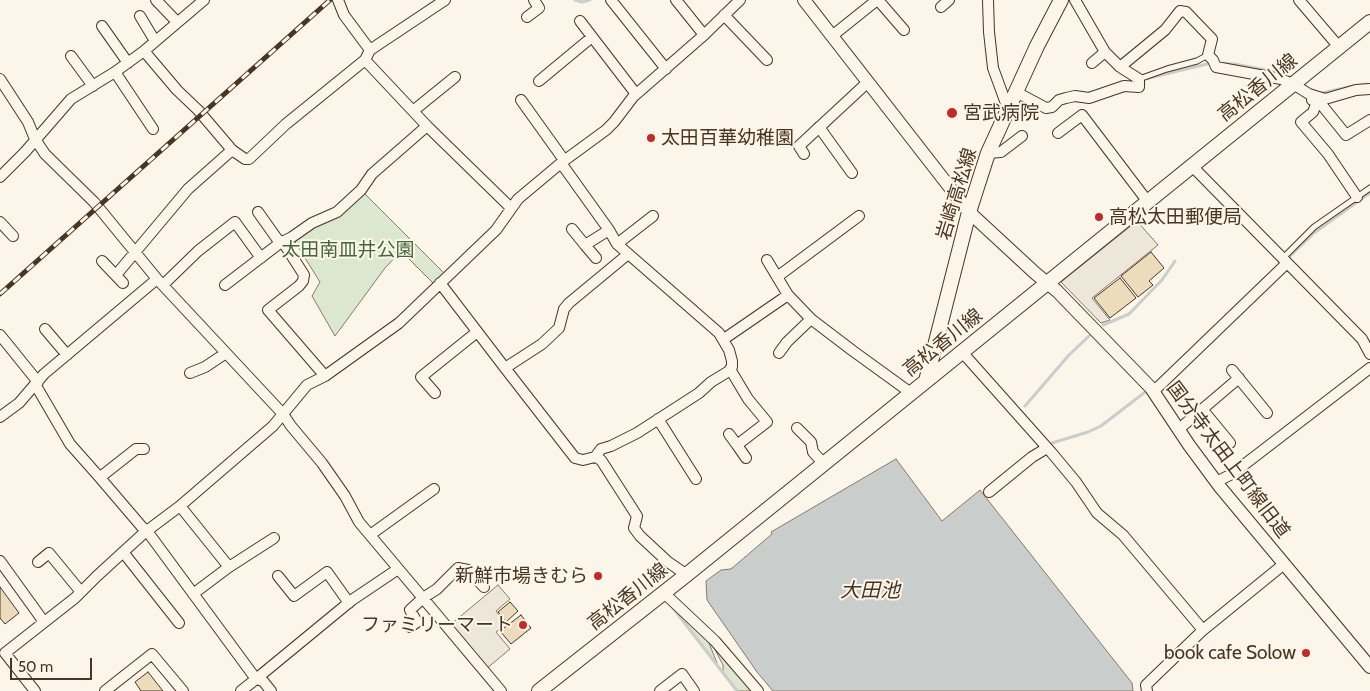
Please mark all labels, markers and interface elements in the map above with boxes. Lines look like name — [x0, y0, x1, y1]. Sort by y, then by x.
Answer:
street label: 高松香川線 — [1214, 49, 1302, 127]
place label: 宮武病院 — [963, 102, 1039, 124]
marker: 宮武病院 — [945, 106, 959, 120]
place label: 太田百華幼稚園 — [661, 127, 794, 149]
marker: 太田百華幼稚園 — [645, 132, 657, 144]
street label: 岩崎高松線 — [932, 145, 982, 243]
place label: 高松太田郵便局 — [1109, 206, 1242, 228]
marker: 高松太田郵便局 — [1093, 211, 1105, 223]
park label: 太田南皿井公園 — [282, 239, 414, 261]
street label: 高松香川線 — [899, 304, 987, 382]
street label: 国分寺太田上町線旧道 — [1162, 377, 1294, 543]
street label: 高松香川線 — [584, 559, 672, 635]
place label: 新鮮市場きむら — [455, 565, 588, 587]
marker: 新鮮市場きむら — [592, 570, 604, 582]
water label: 大田池 — [840, 579, 900, 603]
place label: ファミリーマート — [361, 614, 513, 636]
marker: ファミリーマート — [517, 619, 529, 631]
place label: book cafe Solow — [1164, 642, 1296, 664]
marker: book cafe Solow — [1300, 647, 1312, 659]
scale bar — [12, 648, 95, 680]
text: 50 m — [18, 658, 53, 676]

